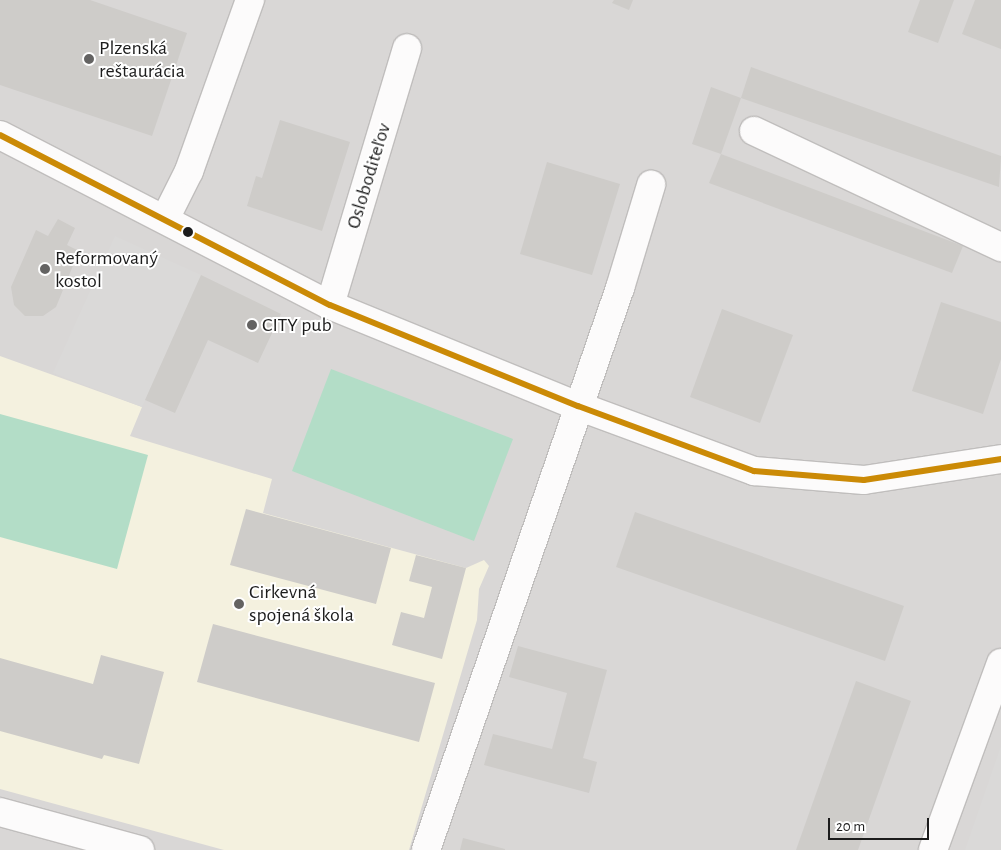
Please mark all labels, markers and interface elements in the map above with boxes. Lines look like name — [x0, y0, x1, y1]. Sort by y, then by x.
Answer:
place label: Plzenská reštaurácia — [99, 36, 185, 83]
marker: Plzenská reštaurácia — [83, 53, 95, 65]
street label: Osloboditeľov — [342, 120, 396, 232]
unlabelled marker — [183, 227, 193, 237]
place label: Reformovaný kostol — [55, 246, 158, 293]
marker: Reformovaný kostol — [39, 263, 51, 275]
place label: CITY pub — [262, 313, 332, 337]
marker: CITY pub — [246, 319, 258, 331]
place label: Cirkevná spojená škola — [249, 580, 354, 627]
marker: Cirkevná spojená škola — [233, 598, 245, 610]
scale bar — [831, 808, 932, 840]
text: 20 m — [836, 819, 865, 834]

